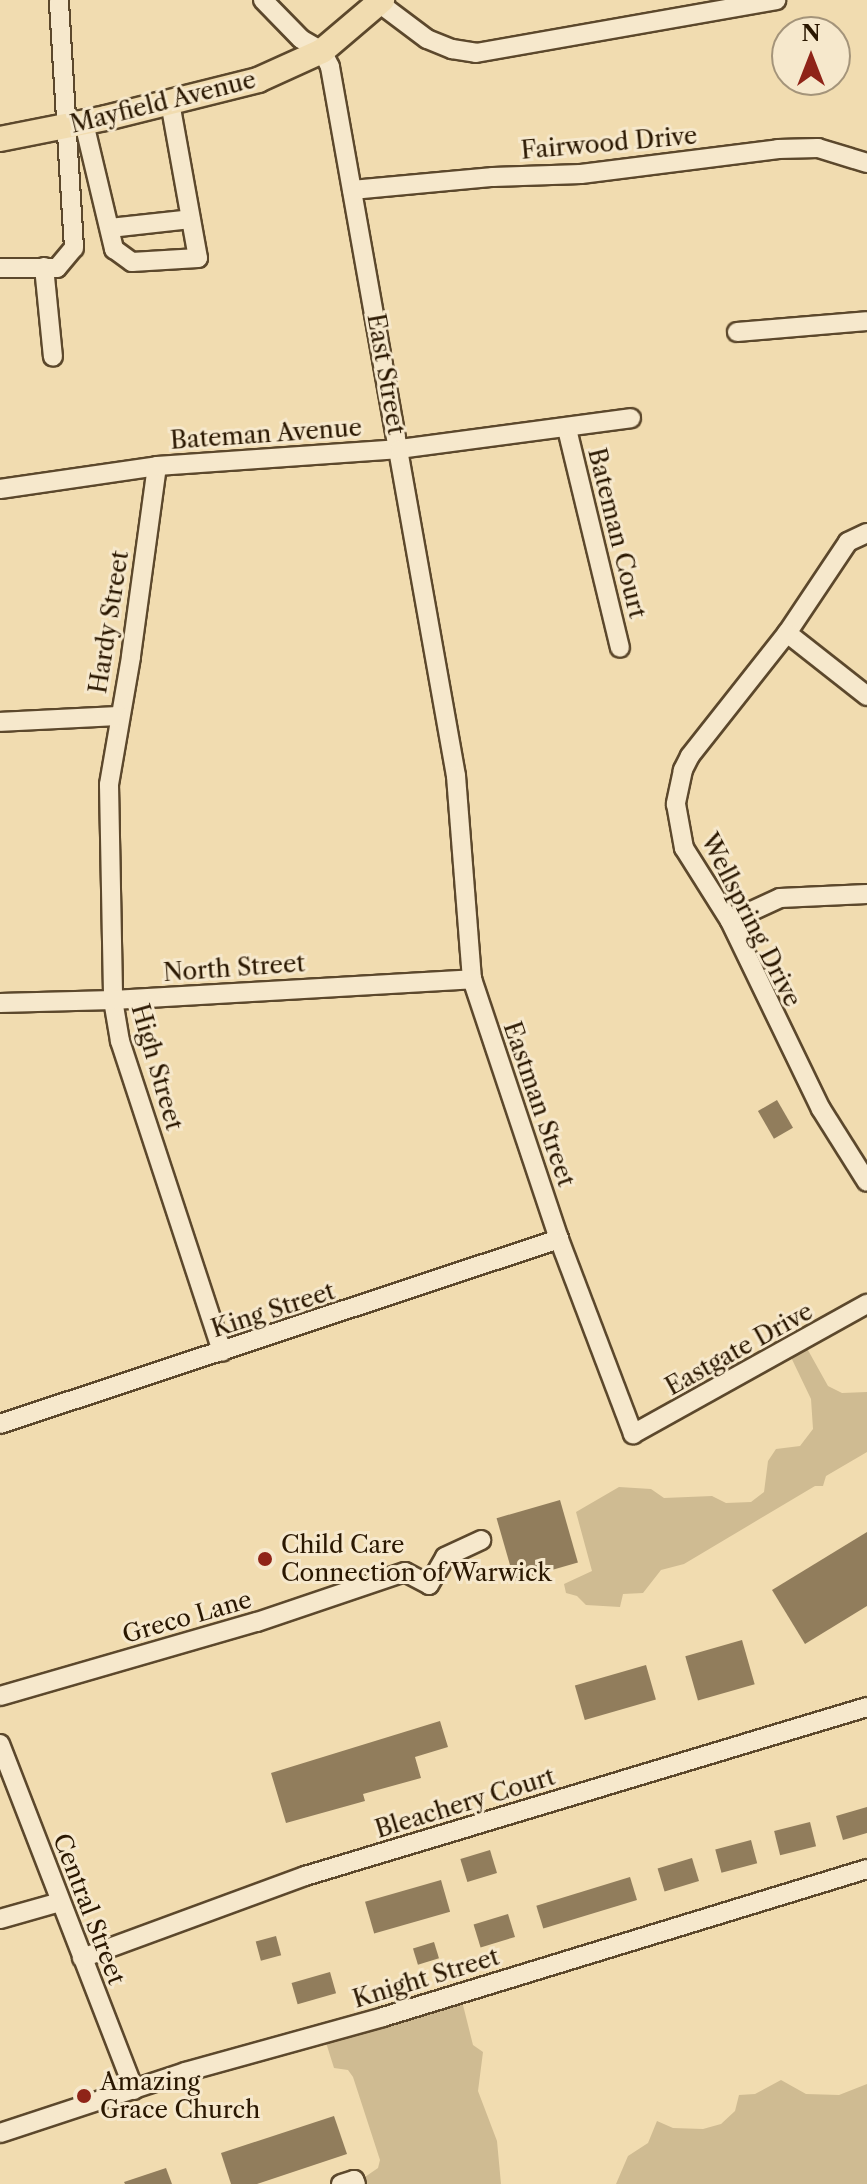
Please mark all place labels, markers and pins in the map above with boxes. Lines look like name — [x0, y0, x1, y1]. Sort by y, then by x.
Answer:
place label: Child Care Connection of Warwick — [281, 1531, 552, 1587]
marker: Child Care Connection of Warwick — [256, 1550, 274, 1568]
place label: Amazing Grace Church — [100, 2068, 260, 2124]
marker: Amazing Grace Church — [75, 2087, 93, 2105]

